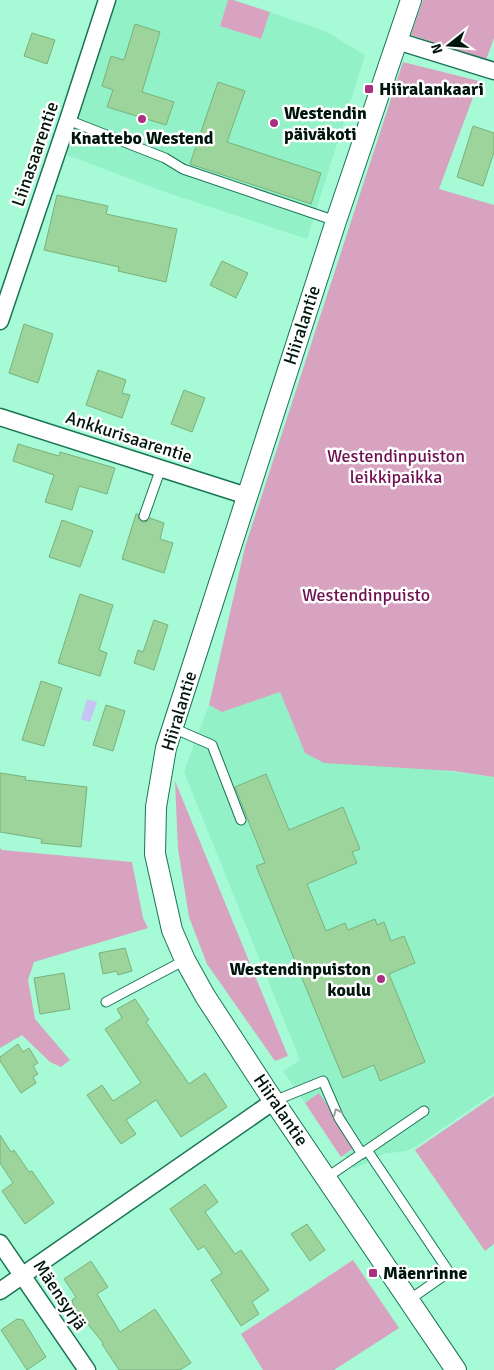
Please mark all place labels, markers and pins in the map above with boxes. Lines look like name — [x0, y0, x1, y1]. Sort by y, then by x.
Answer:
place label: Hiiralankaari — [379, 78, 484, 100]
marker: Hiiralankaari — [363, 83, 375, 95]
place label: Westendin päiväkoti — [284, 102, 367, 145]
marker: Knattebo Westend — [136, 113, 148, 125]
marker: Westendin päiväkoti — [268, 117, 280, 129]
place label: Knattebo Westend — [71, 127, 214, 149]
place label: Westendinpuiston koulu — [229, 958, 371, 1001]
marker: Westendinpuiston koulu — [375, 973, 387, 985]
place label: Mäenrinne — [383, 1262, 467, 1284]
marker: Mäenrinne — [367, 1267, 379, 1279]

